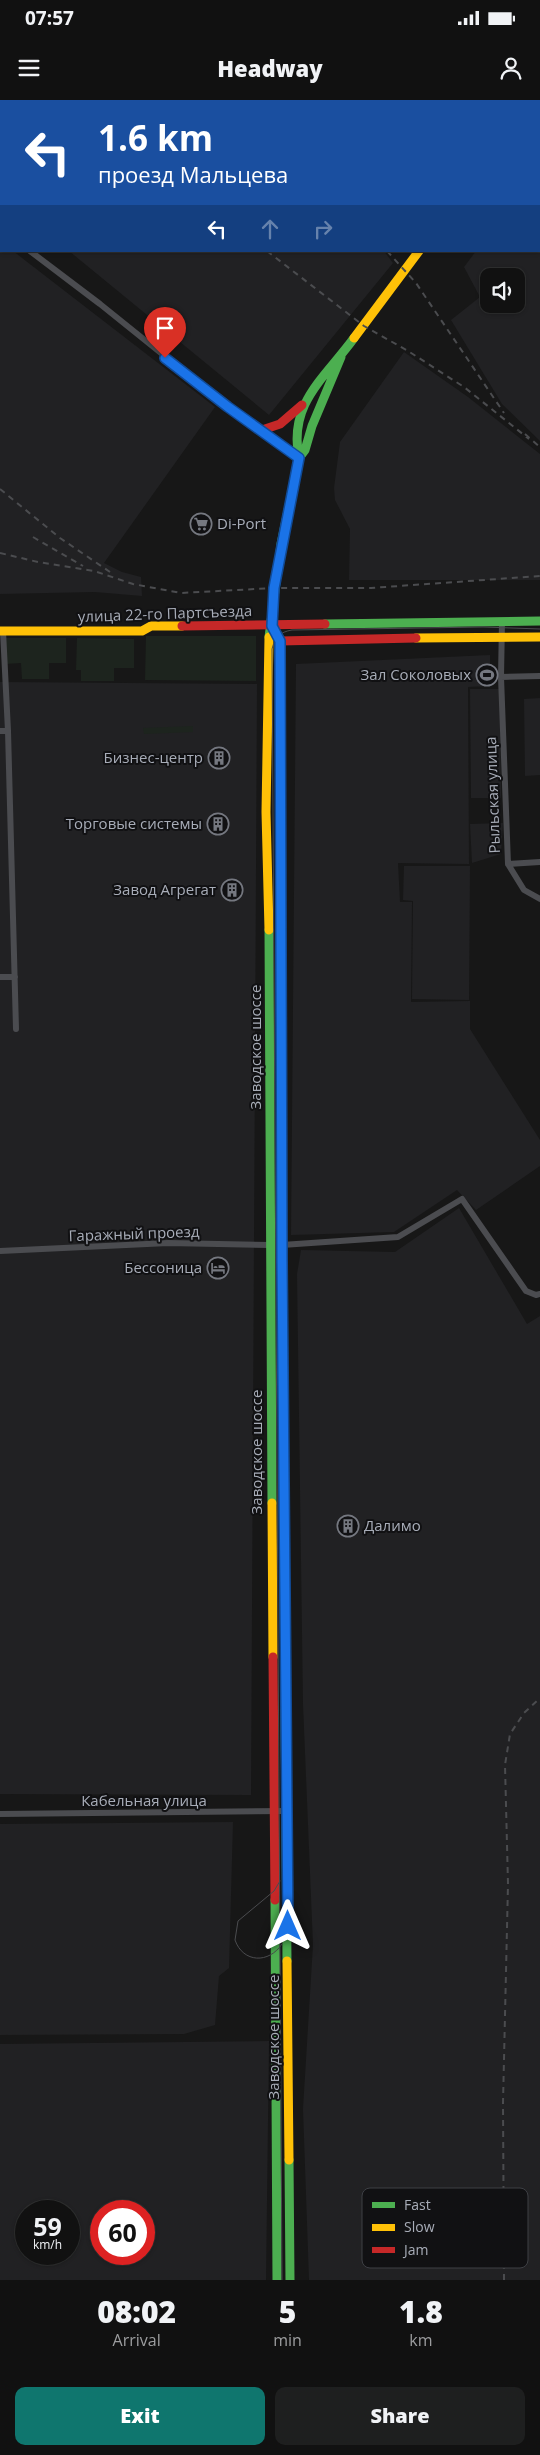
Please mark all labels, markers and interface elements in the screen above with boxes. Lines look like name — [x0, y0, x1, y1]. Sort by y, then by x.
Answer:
text: 07:57 — [25, 5, 74, 31]
text: Headway — [217, 53, 323, 83]
icon: menu — [15, 54, 43, 82]
icon: person — [497, 54, 525, 82]
text: 1.6 km — [98, 114, 213, 161]
icon: left — [15, 120, 80, 185]
text: проезд Мальцева — [98, 159, 288, 189]
icon: left — [203, 215, 231, 243]
icon: ahead — [256, 215, 284, 243]
icon: right — [309, 215, 337, 243]
map controls — [480, 268, 525, 313]
button: sound — [480, 268, 525, 313]
pin — [144, 307, 186, 358]
icon: arrive — [151, 314, 179, 342]
supermarket icon: Di-Port — [189, 512, 213, 536]
place label: Di-Port — [217, 513, 266, 533]
street label: улица 22-го Партсъезда — [78, 600, 252, 626]
sports icon: Зал Соколовых — [475, 663, 499, 687]
place label: Зал Соколовых — [361, 664, 471, 684]
street label: Рыльская улица — [480, 736, 504, 854]
building icon: Бизнес-центр — [207, 746, 231, 770]
place label: Бизнес-центр — [104, 747, 203, 767]
building icon: Торговые системы — [206, 812, 230, 836]
place label: Торговые системы — [66, 813, 202, 833]
building icon: Завод Агрегат — [220, 878, 244, 902]
place label: Завод Агрегат — [113, 879, 216, 899]
street label: Заводское шоссе — [245, 985, 265, 1109]
street label: Гаражный проезд — [68, 1221, 200, 1245]
hotel icon: Бессоница — [206, 1256, 230, 1280]
place label: Бессоница — [124, 1257, 202, 1277]
street label: Заводское шоссе — [246, 1390, 266, 1514]
building icon: Далимо — [336, 1514, 360, 1538]
place label: Далимо — [364, 1515, 421, 1535]
street label: Кабельная улица — [81, 1790, 207, 1810]
position arrow — [261, 1899, 313, 1951]
street label: Заводское шоссе — [263, 1975, 283, 2099]
legend — [362, 2188, 528, 2268]
text: Fast — [404, 2195, 431, 2214]
speed limit sign: 60 — [90, 2200, 155, 2265]
text: 59 — [33, 2209, 62, 2243]
text: Slow — [404, 2217, 435, 2236]
text: km/h — [33, 2236, 62, 2253]
text: Jam — [402, 2240, 429, 2259]
text: 08:02 — [97, 2291, 176, 2332]
text: 5 — [279, 2291, 296, 2332]
text: 1.8 — [399, 2291, 443, 2332]
text: Arrival — [113, 2329, 161, 2351]
text: min — [273, 2329, 302, 2351]
text: km — [409, 2329, 433, 2351]
button: Exit — [15, 2387, 265, 2445]
button: Share — [275, 2387, 525, 2445]

